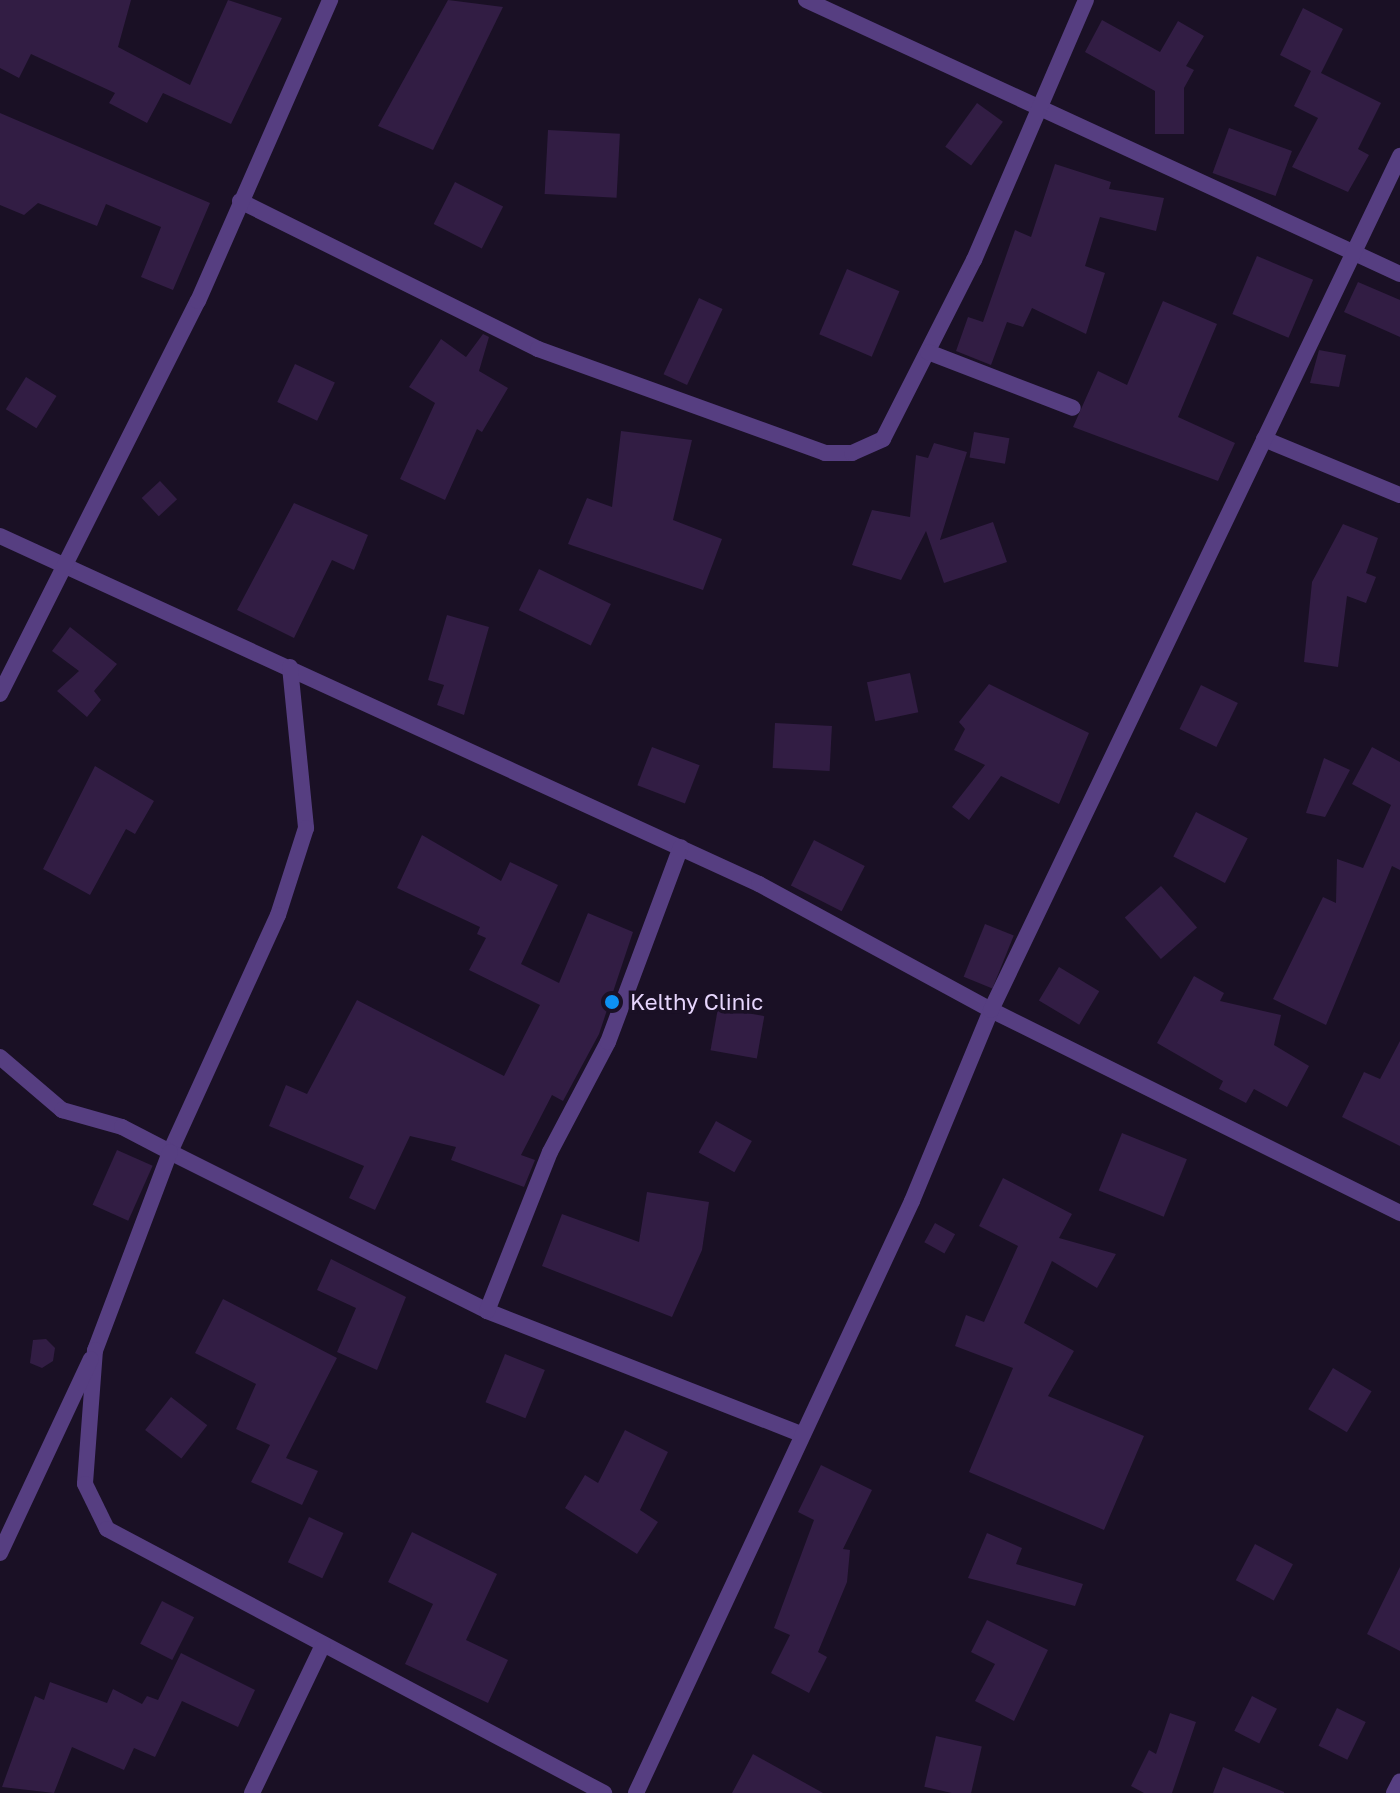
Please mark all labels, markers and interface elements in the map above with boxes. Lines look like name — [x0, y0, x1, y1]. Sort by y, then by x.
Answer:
place label: Kelthy Clinic — [630, 989, 763, 1015]
marker: Kelthy Clinic — [601, 991, 623, 1013]

